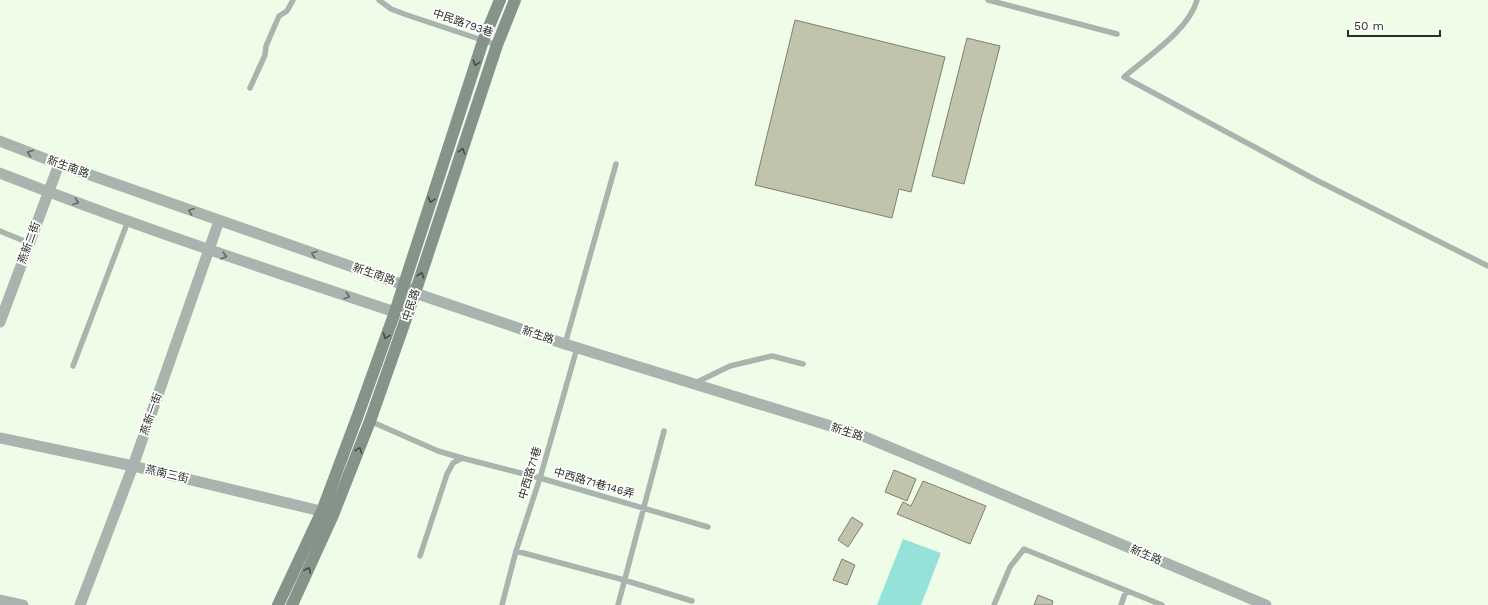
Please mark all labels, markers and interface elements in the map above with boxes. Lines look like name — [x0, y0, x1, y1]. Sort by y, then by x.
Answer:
street label: 中民路793巷 — [431, 7, 495, 39]
scale bar — [1348, 12, 1440, 38]
text: 50 m — [1354, 19, 1384, 33]
one-way arrow — [473, 59, 481, 66]
one-way arrow — [457, 148, 466, 155]
one-way arrow — [26, 149, 33, 157]
street label: 新生南路 — [45, 153, 91, 181]
one-way arrow — [428, 196, 436, 203]
one-way arrow — [72, 197, 79, 205]
one-way arrow — [188, 208, 195, 216]
street label: 燕新二街 — [15, 220, 43, 266]
one-way arrow — [311, 250, 318, 259]
one-way arrow — [220, 251, 227, 259]
street label: 新生南路 — [351, 261, 397, 287]
one-way arrow — [416, 271, 425, 278]
street label: 中民路 — [399, 287, 423, 323]
one-way arrow — [344, 292, 351, 300]
street label: 新生路 — [520, 323, 556, 347]
one-way arrow — [383, 333, 391, 340]
street label: 燕新一街 — [138, 391, 164, 437]
street label: 新生路 — [829, 421, 865, 443]
street label: 中西路71巷 — [516, 445, 544, 501]
one-way arrow — [354, 446, 362, 453]
street label: 燕南三街 — [144, 463, 190, 485]
street label: 中西路71巷146弄 — [552, 465, 636, 501]
street label: 新生路 — [1128, 543, 1164, 567]
one-way arrow — [303, 566, 311, 574]

